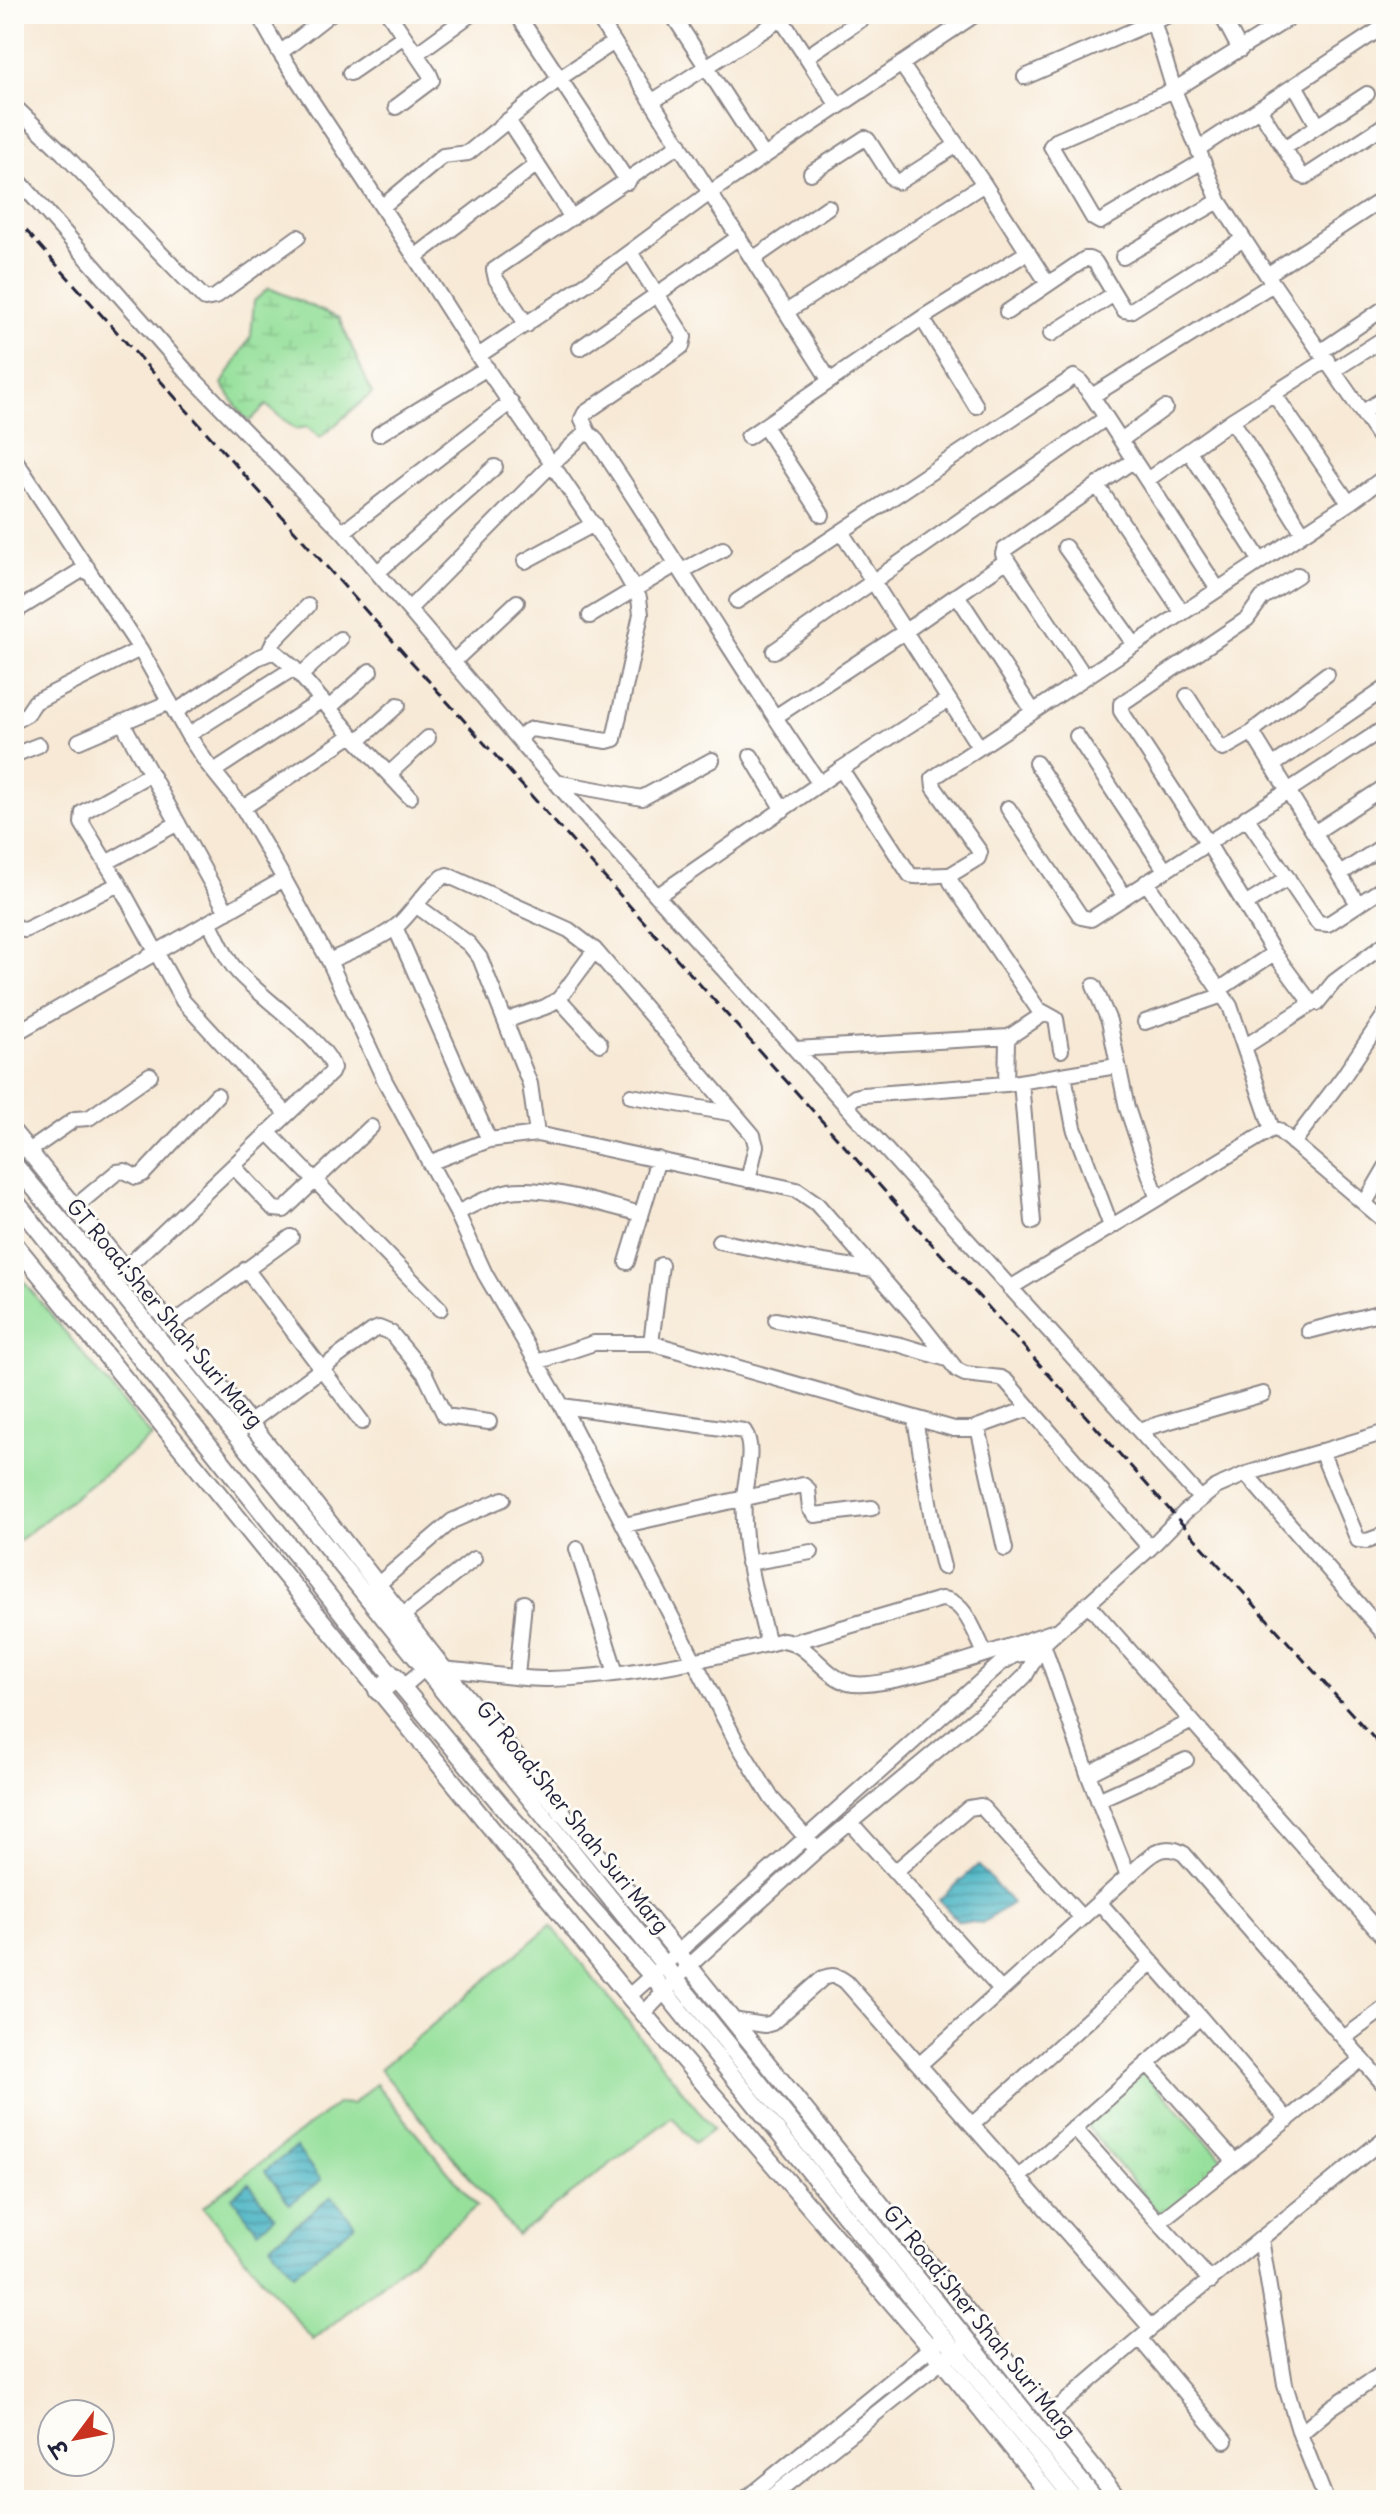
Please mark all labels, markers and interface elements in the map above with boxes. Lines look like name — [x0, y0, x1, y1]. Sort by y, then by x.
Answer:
street label: GT Road;Sher Shah Suri Marg — [61, 1192, 269, 1434]
street label: GT Road;Sher Shah Suri Marg — [470, 1695, 676, 1939]
street label: GT Road;Sher Shah Suri Marg — [877, 2199, 1083, 2443]
north arrow — [36, 2398, 116, 2478]
text: उ — [42, 2433, 76, 2464]

